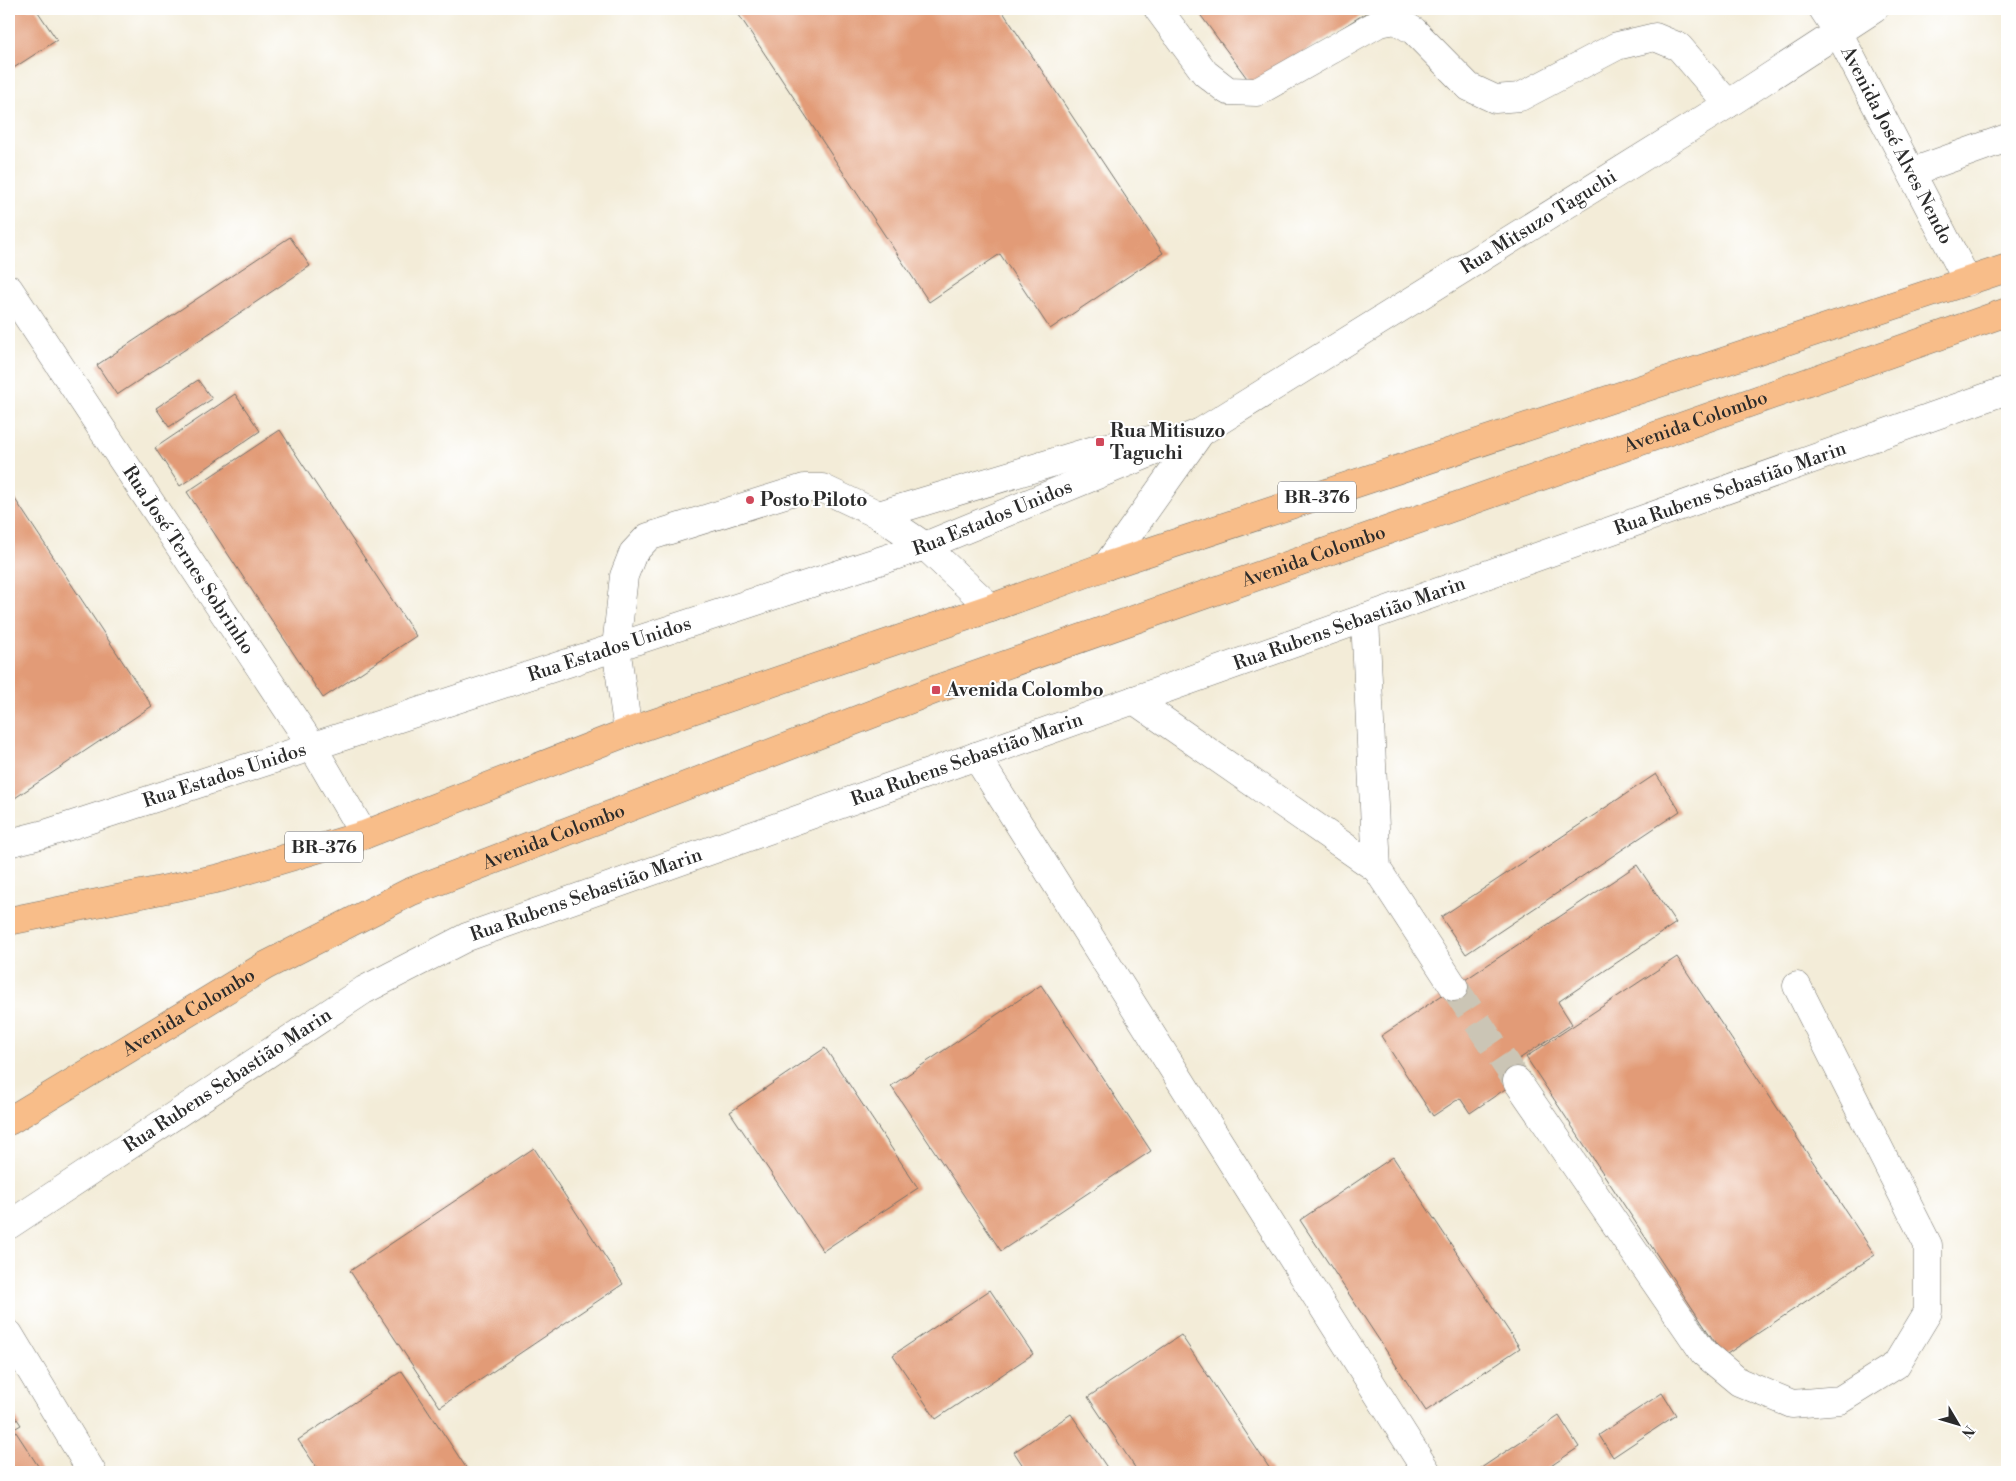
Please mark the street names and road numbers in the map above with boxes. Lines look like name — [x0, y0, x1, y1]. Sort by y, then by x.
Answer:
street label: Avenida José Alves Nendo — [1835, 41, 1958, 248]
street label: Rua Mitsuzo Taguchi — [1456, 164, 1621, 280]
street label: Avenida Colombo — [1619, 385, 1771, 459]
street label: Rua Rubens Sebastião Marin — [1611, 436, 1850, 541]
street label: Rua José Ternes Sobrinho — [117, 461, 260, 659]
street label: Rua Estados Unidos — [910, 475, 1076, 561]
road number: BR-376 — [1278, 482, 1356, 512]
street label: Avenida Colombo — [1237, 520, 1389, 593]
street label: Rua Rubens Sebastião Marin — [1230, 571, 1469, 676]
street label: Rua Estados Unidos — [525, 611, 694, 687]
street label: Rua Rubens Sebastião Marin — [847, 707, 1086, 812]
street label: Rua Estados Unidos — [140, 737, 309, 813]
street label: Avenida Colombo — [478, 798, 628, 875]
road number: BR-376 — [285, 832, 363, 862]
street label: Rua Rubens Sebastião Marin — [467, 842, 706, 947]
street label: Avenida Colombo — [117, 963, 259, 1062]
street label: Rua Rubens Sebastião Marin — [119, 1003, 336, 1158]

